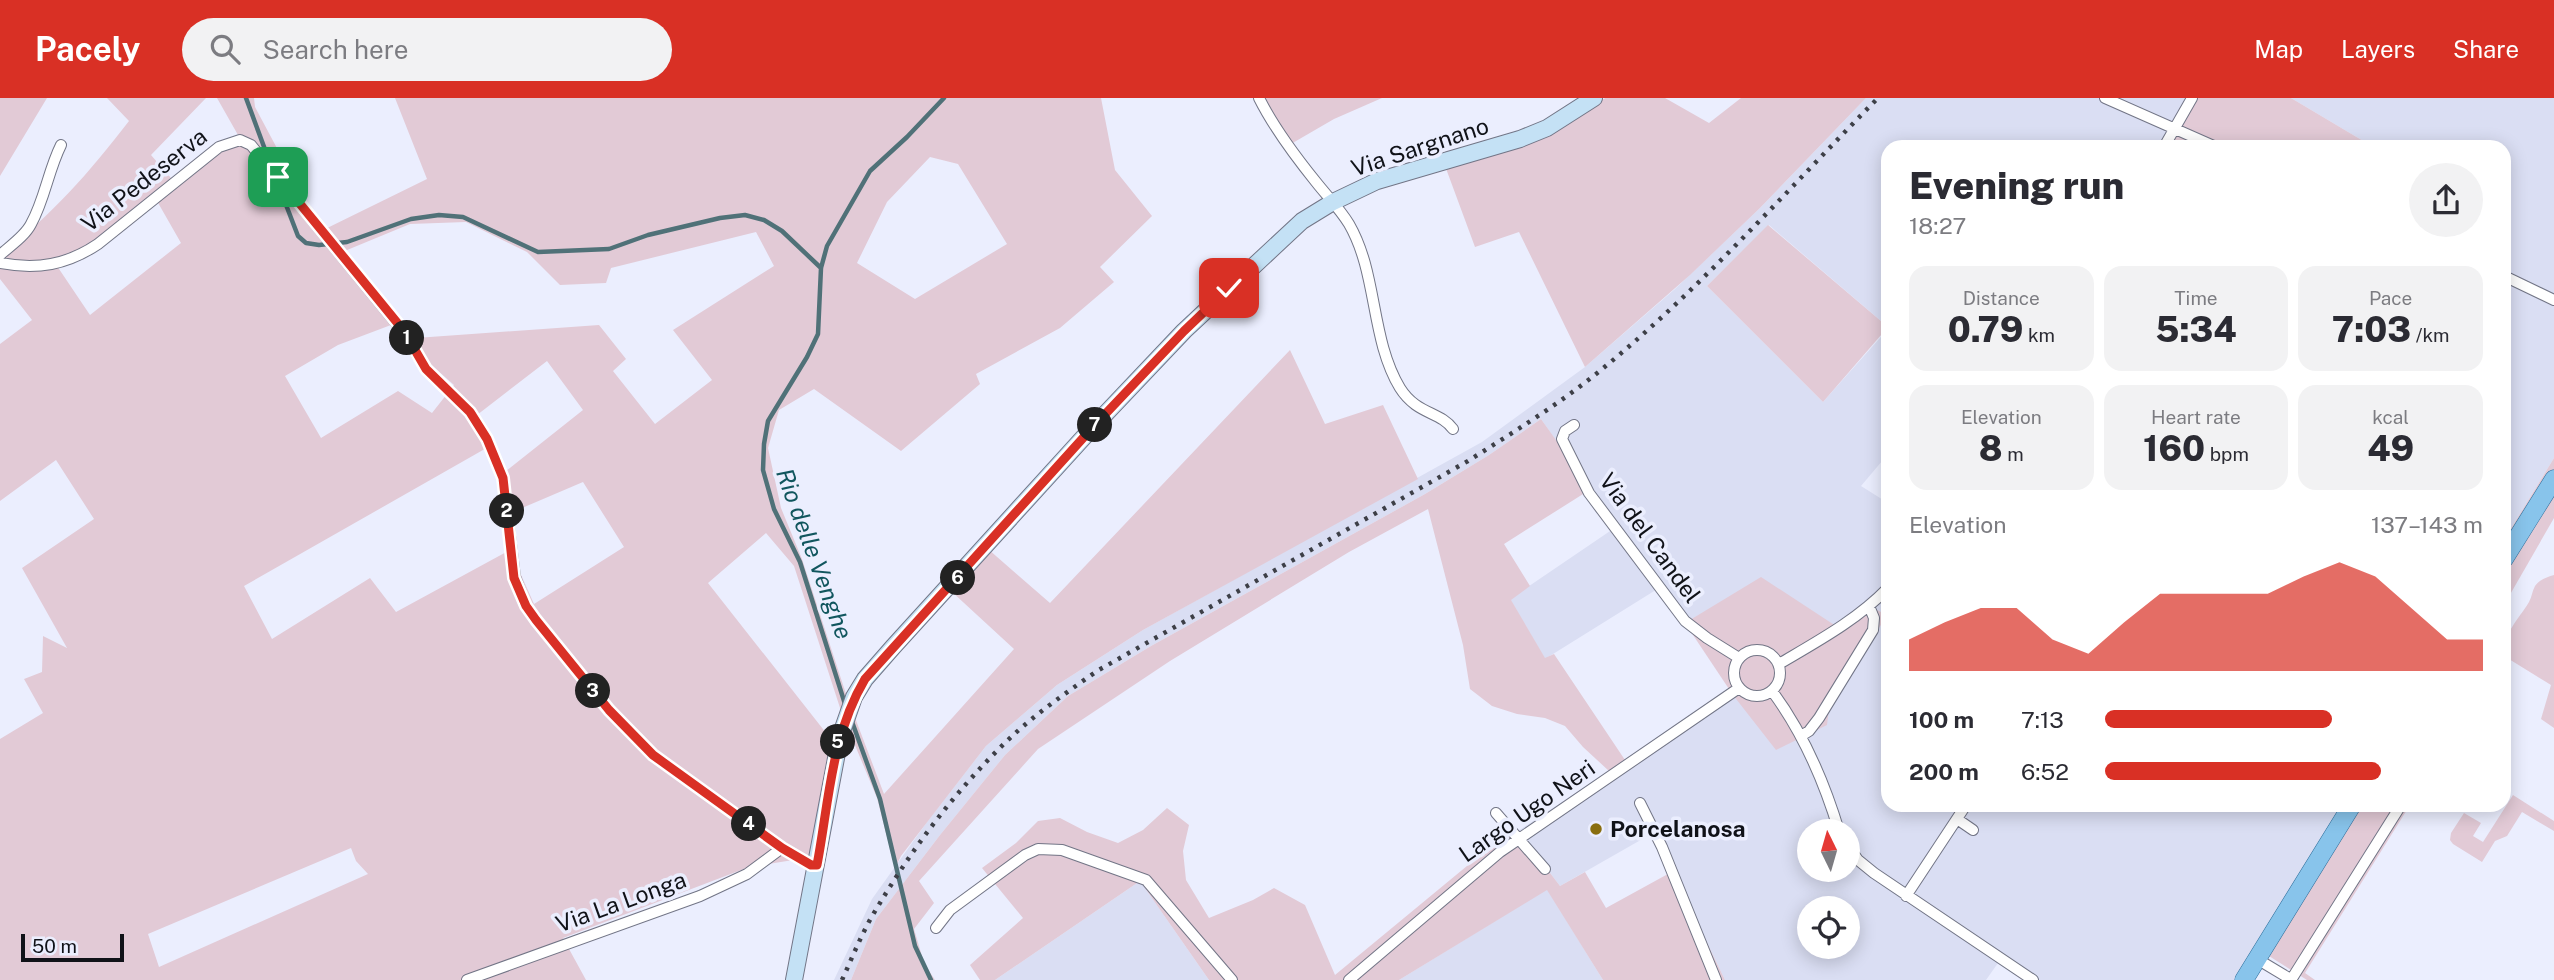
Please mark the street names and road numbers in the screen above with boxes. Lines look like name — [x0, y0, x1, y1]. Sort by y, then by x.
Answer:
street label: Via Sargnano — [1348, 112, 1492, 181]
street label: Via Pedeserva — [76, 122, 212, 237]
street label: Via del Candel — [1594, 468, 1707, 608]
street label: Largo Ugo Neri — [1454, 754, 1600, 867]
street label: Via La Longa — [552, 866, 690, 938]

